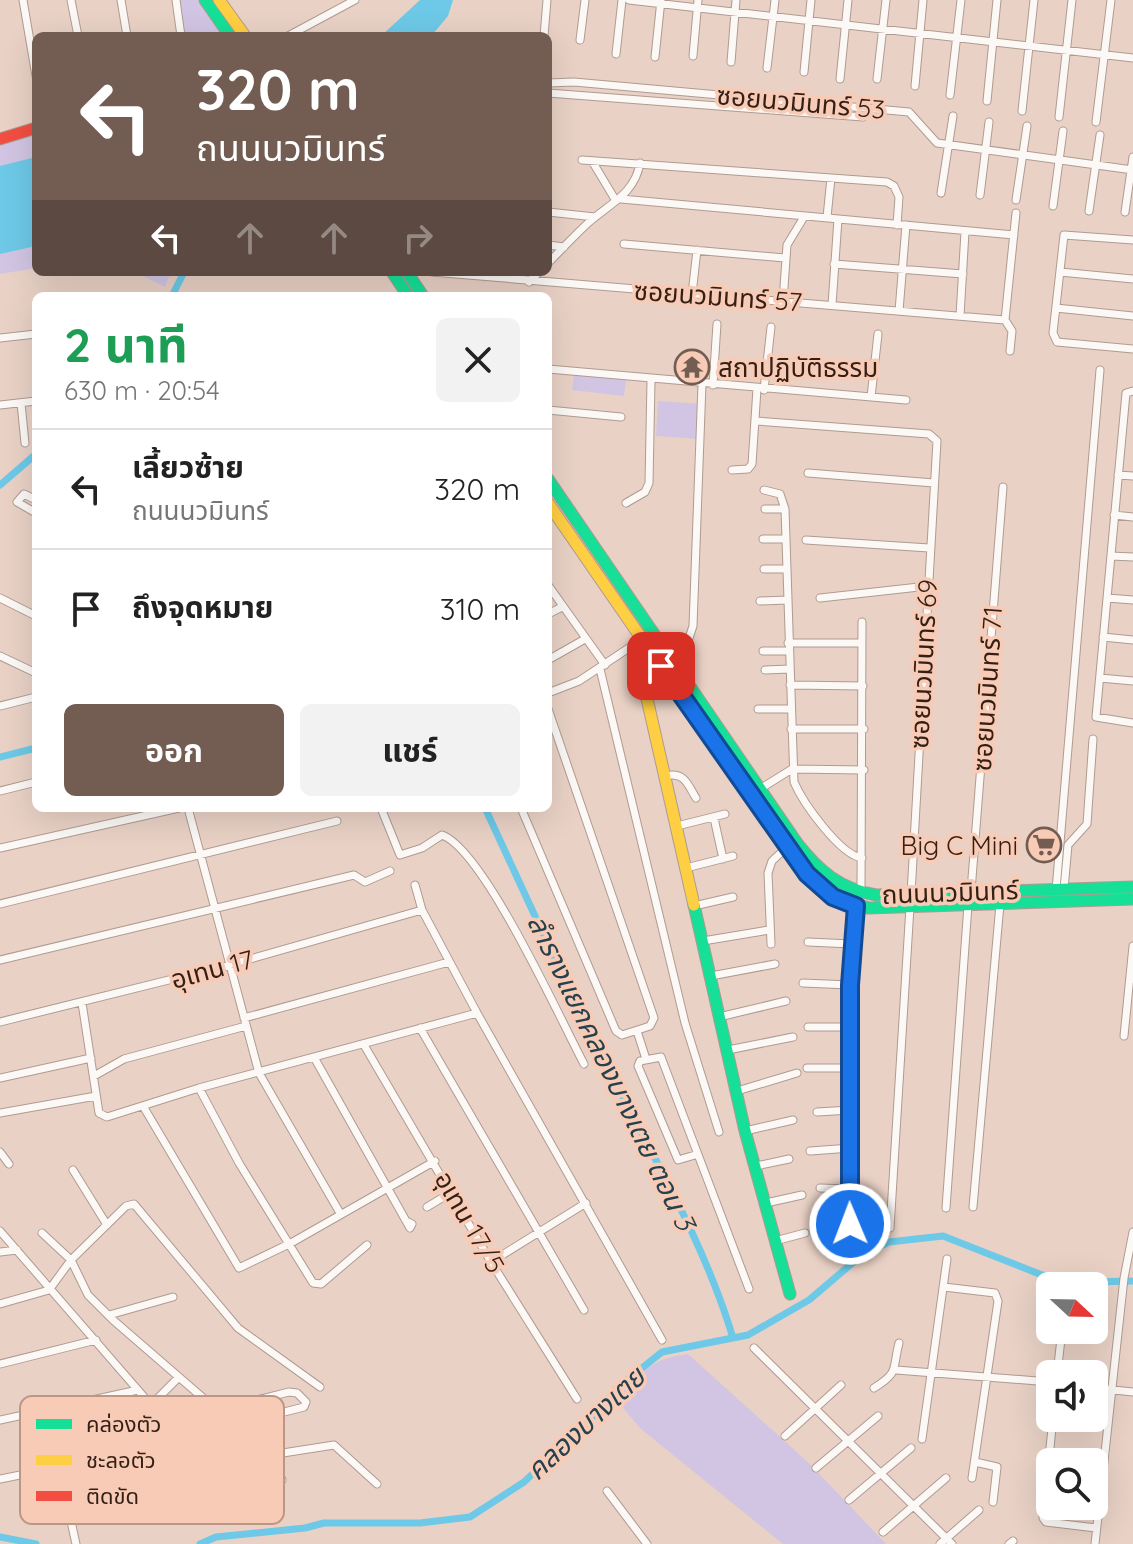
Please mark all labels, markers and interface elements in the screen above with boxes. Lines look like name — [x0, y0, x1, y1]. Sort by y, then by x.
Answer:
text: 320 m — [196, 54, 360, 124]
icon: left — [64, 64, 168, 168]
street label: ซอยนวมินทร์ 53 — [715, 78, 887, 126]
text: ถนนนวมินทร์ — [196, 125, 385, 170]
icon: left — [144, 216, 188, 260]
icon: ahead — [228, 216, 272, 260]
icon: ahead — [312, 216, 356, 260]
icon: right — [396, 216, 440, 260]
street label: ซอยนวมินทร์ 57 — [633, 274, 803, 318]
text: 2 นาที — [64, 314, 188, 374]
button: close — [436, 318, 520, 402]
temple icon: สถาปฏิบัติธรรม — [673, 348, 711, 386]
place label: สถาปฏิบัติธรรม — [718, 351, 878, 384]
text: 630 m · 20:54 — [64, 374, 220, 407]
text: เลี้ยวซ้าย — [132, 448, 244, 486]
icon: left — [64, 467, 108, 511]
text: 320 m — [434, 470, 520, 508]
text: ถนนนวมินทร์ — [132, 494, 269, 527]
street label: ซอยนวมินทร์ 69 — [902, 578, 944, 750]
icon: arrive — [64, 587, 108, 631]
text: ถึงจุดหมาย — [132, 588, 273, 626]
text: 310 m — [440, 590, 520, 628]
street label: ซอยนวมินทร์ 71 — [965, 605, 1009, 773]
pin — [627, 632, 695, 700]
icon: arrive — [639, 644, 683, 688]
button: ออก — [64, 704, 284, 796]
button: แชร์ — [300, 704, 520, 796]
supermarket icon: Big C Mini — [1025, 826, 1063, 864]
place label: Big C Mini — [900, 829, 1018, 862]
street label: ถนนนวมินทร์ — [881, 873, 1020, 911]
water label: ลำรางแยกคลองบางเตย ตอน 3 — [520, 908, 705, 1239]
street label: อุเทน 17 — [167, 942, 257, 996]
street label: อุเทน 17/5 — [428, 1165, 512, 1279]
position arrow — [808, 1182, 892, 1266]
north arrow — [1036, 1272, 1108, 1344]
map controls — [1036, 1272, 1108, 1520]
water label: คลองบางเตย — [518, 1357, 654, 1487]
button: sound — [1036, 1360, 1108, 1432]
legend — [20, 1396, 284, 1524]
text: คล่องตัว — [86, 1410, 161, 1438]
text: ชะลอตัว — [86, 1446, 156, 1474]
button: search — [1036, 1448, 1108, 1520]
text: ติดขัด — [86, 1482, 139, 1510]

